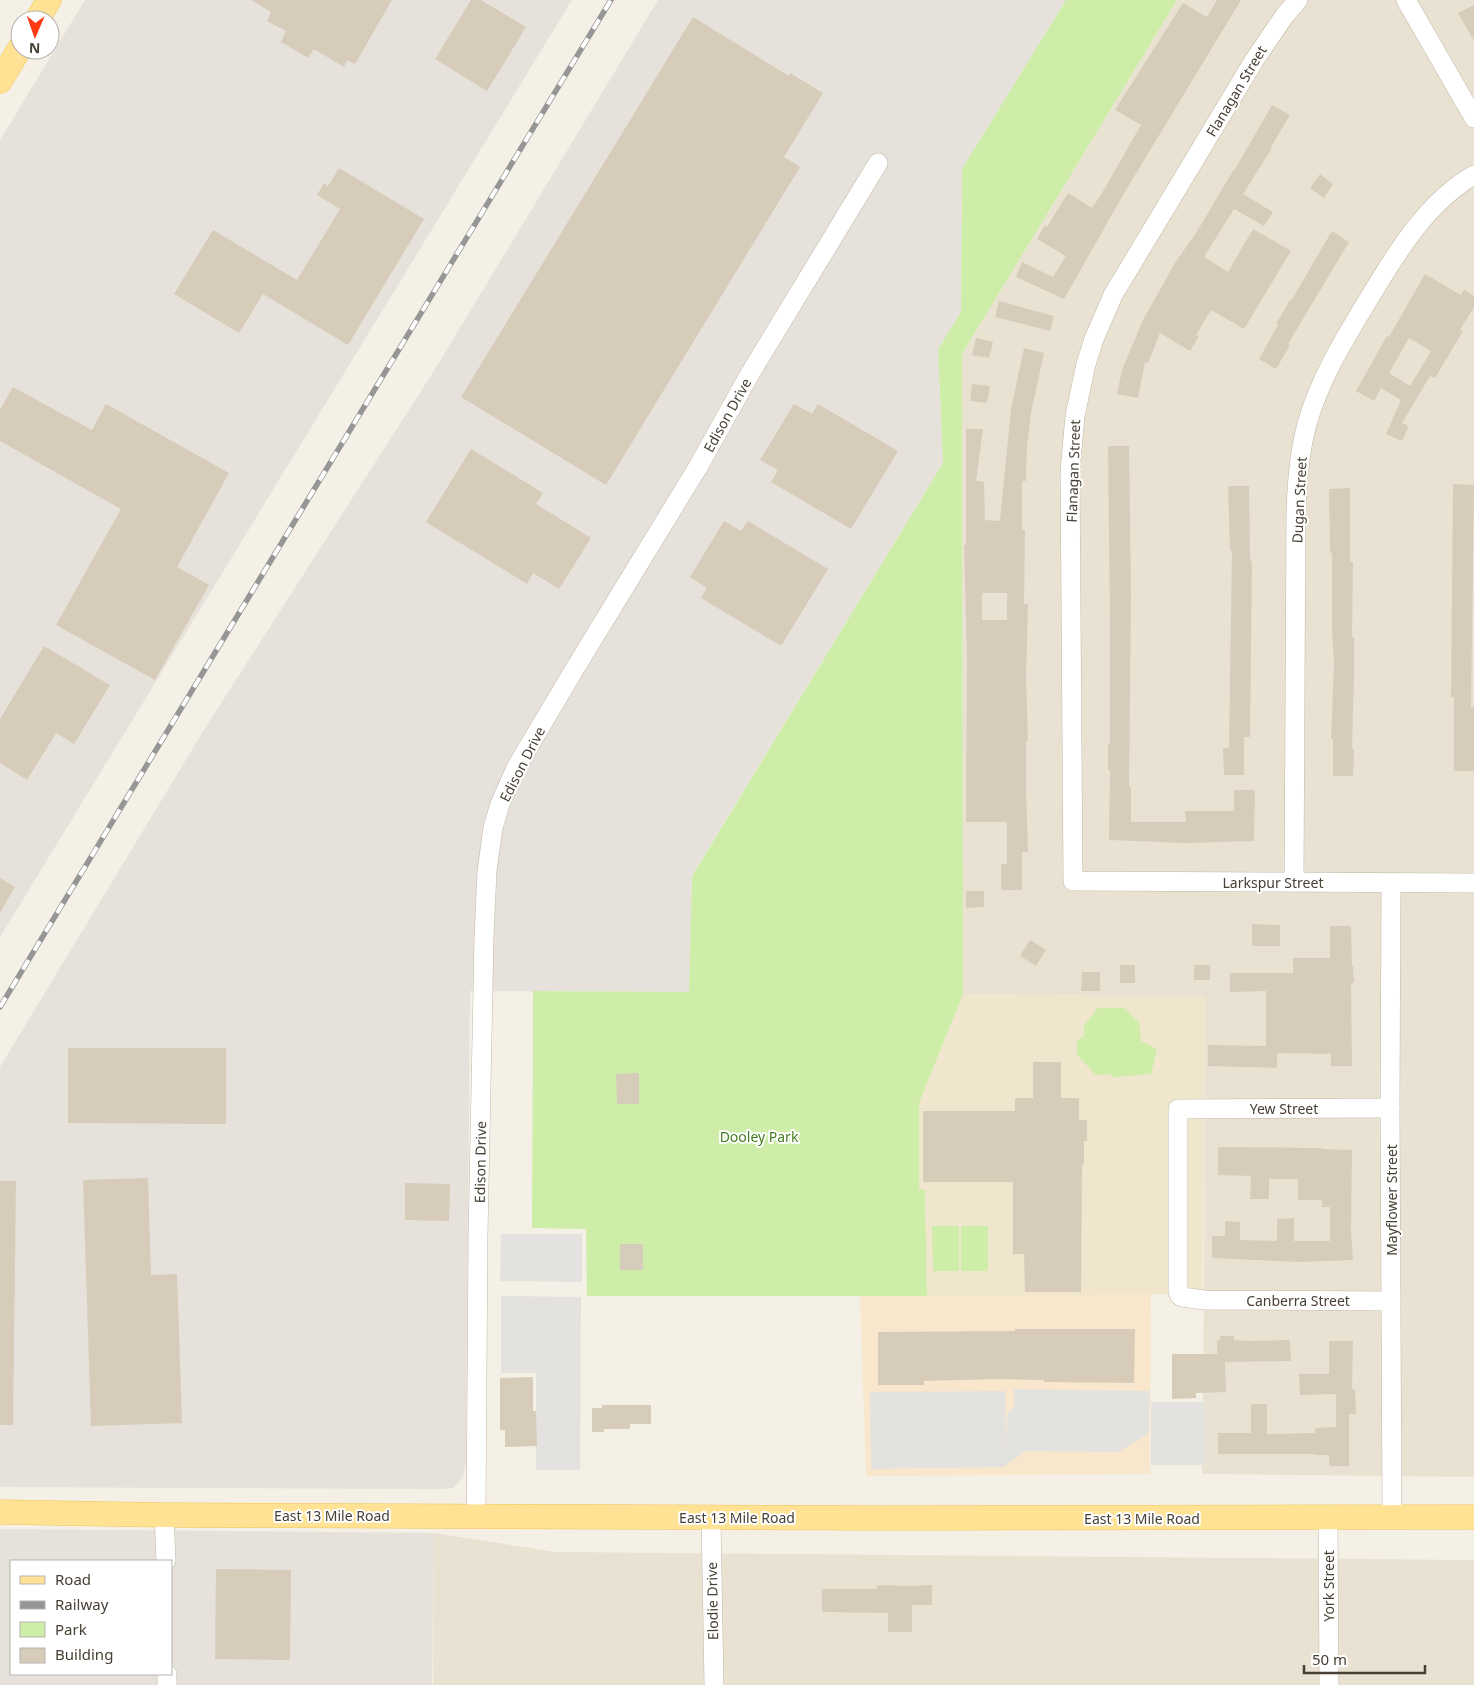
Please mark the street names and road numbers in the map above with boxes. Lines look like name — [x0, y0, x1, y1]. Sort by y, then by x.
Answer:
street label: Flanagan Street — [1201, 42, 1271, 140]
street label: Edison Drive — [699, 374, 755, 456]
street label: Flanagan Street — [1062, 419, 1084, 523]
street label: Dugan Street — [1287, 456, 1311, 544]
street label: Edison Drive — [495, 723, 549, 805]
street label: Larkspur Street — [1223, 873, 1323, 892]
street label: Yew Street — [1250, 1099, 1318, 1118]
street label: Edison Drive — [470, 1121, 490, 1203]
street label: Mayflower Street — [1382, 1144, 1401, 1256]
street label: Canberra Street — [1246, 1291, 1350, 1310]
street label: East 13 Mile Road — [274, 1506, 390, 1525]
street label: East 13 Mile Road — [679, 1508, 795, 1527]
street label: East 13 Mile Road — [1084, 1509, 1200, 1528]
street label: York Street — [1319, 1550, 1338, 1622]
street label: Elodie Drive — [702, 1562, 722, 1640]

